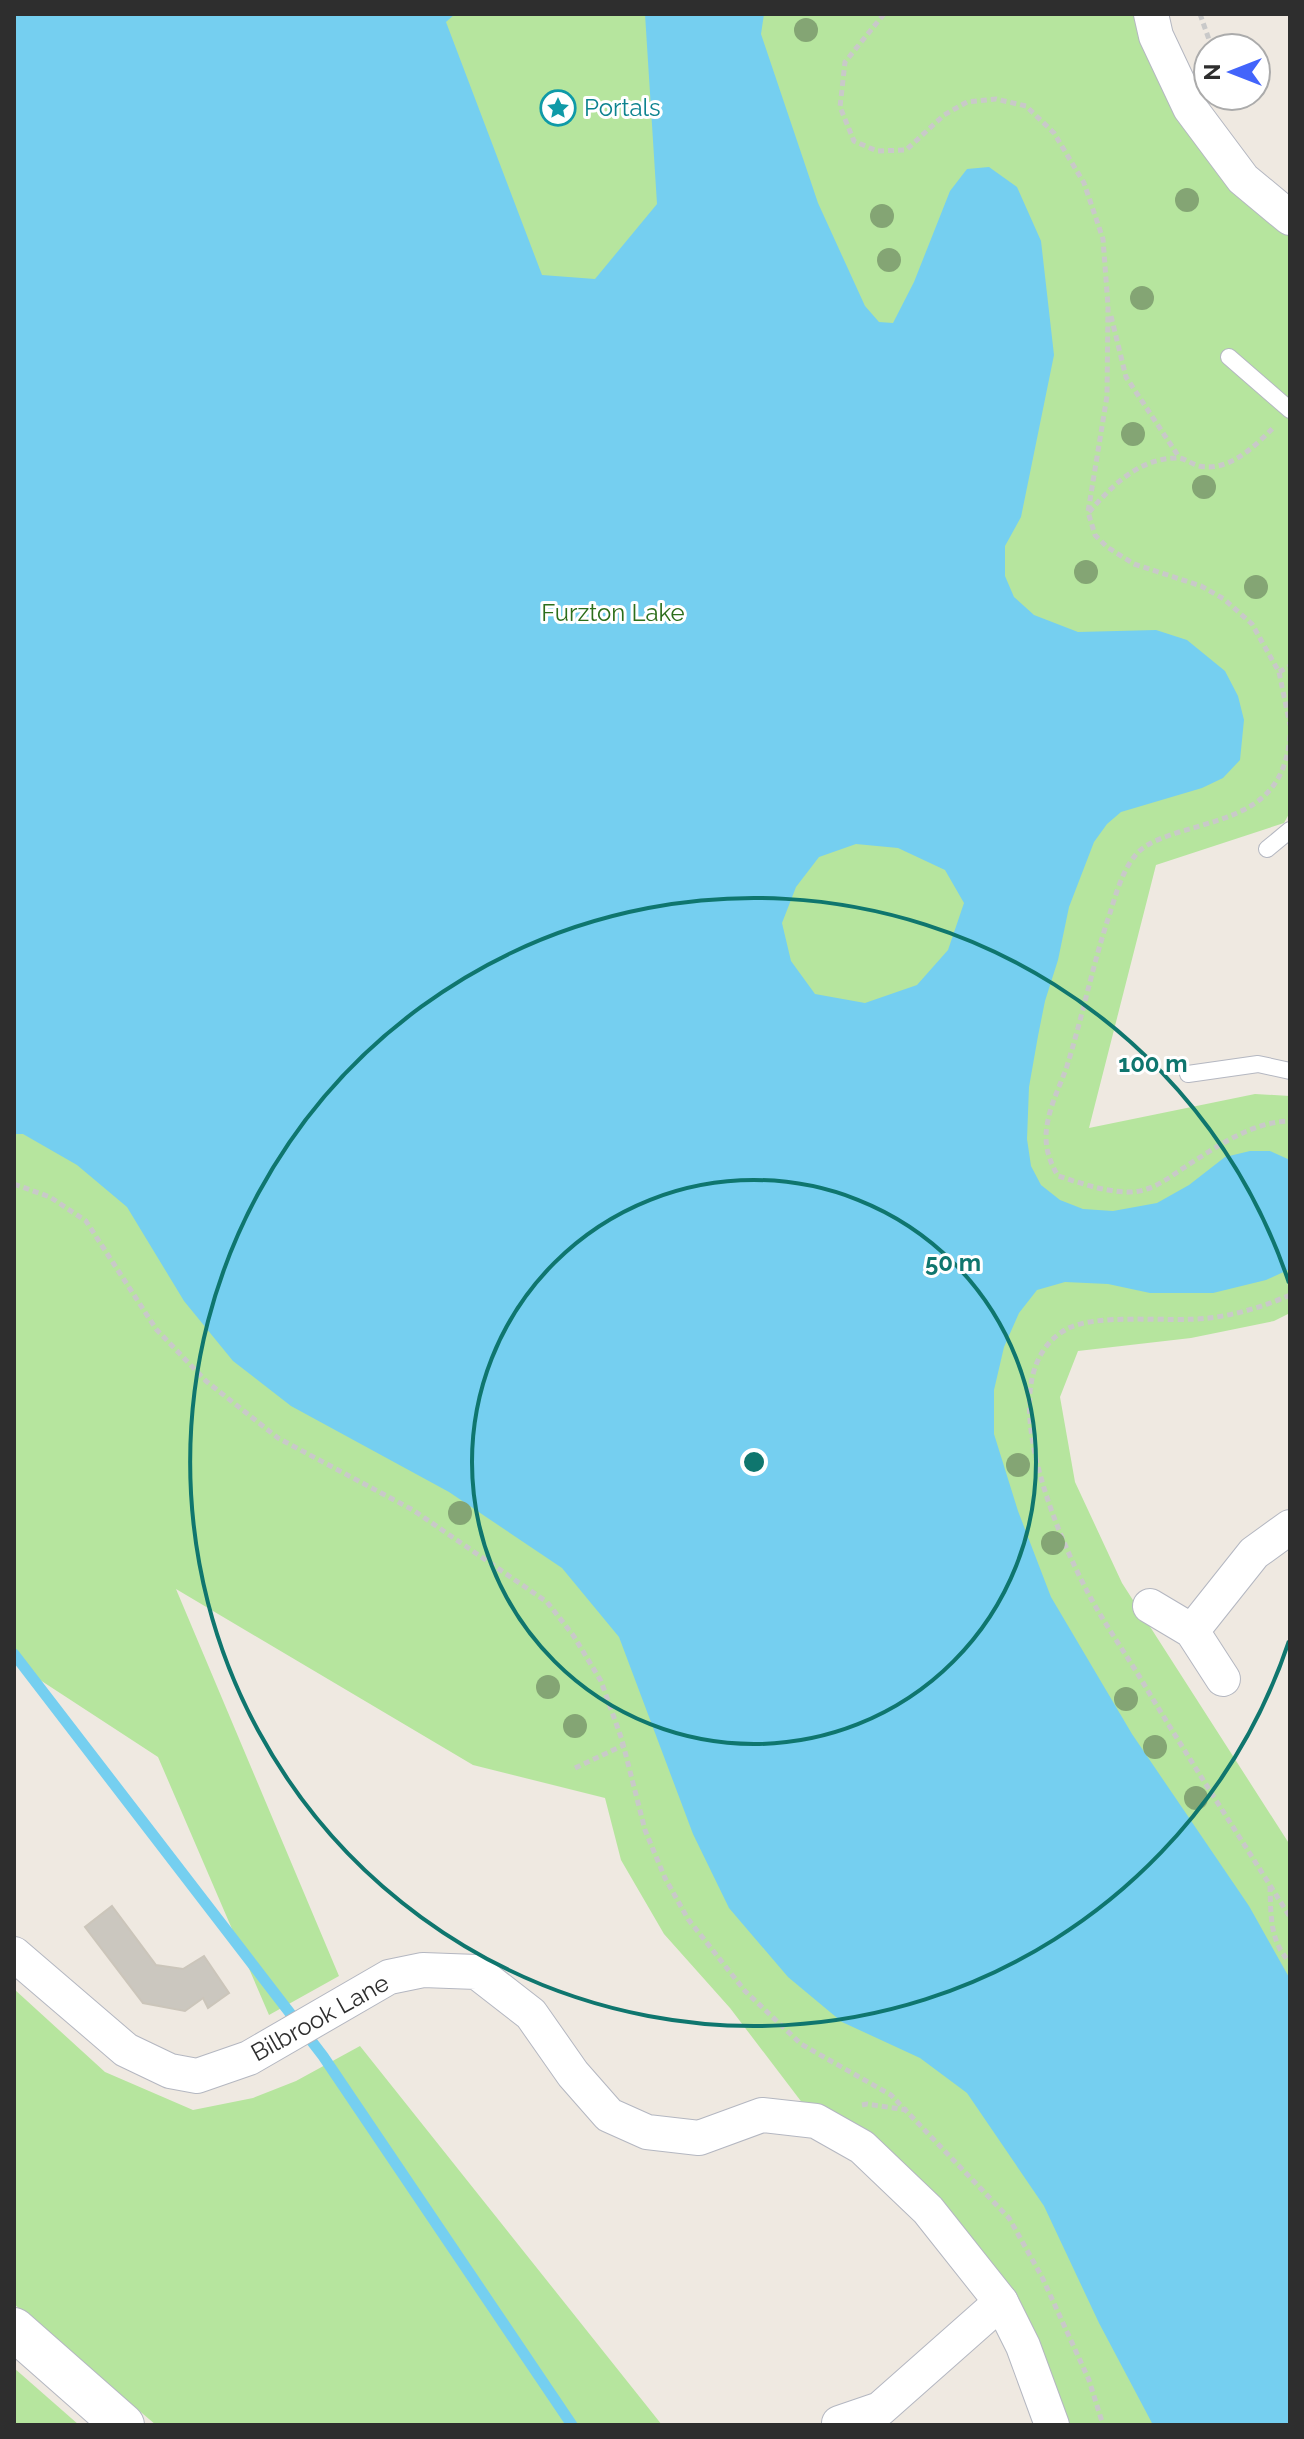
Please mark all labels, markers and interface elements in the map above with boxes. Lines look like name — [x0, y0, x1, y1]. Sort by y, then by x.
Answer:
north arrow — [1192, 32, 1272, 112]
text: N — [1199, 64, 1225, 80]
place icon: Portals — [539, 89, 577, 127]
place label: Portals — [584, 93, 661, 122]
park label: Furzton Lake — [541, 598, 685, 627]
text: 100 m — [1118, 1049, 1188, 1078]
text: 50 m — [925, 1248, 981, 1277]
centre of rings — [740, 1448, 768, 1476]
street label: Bilbrook Lane — [246, 1968, 394, 2067]

